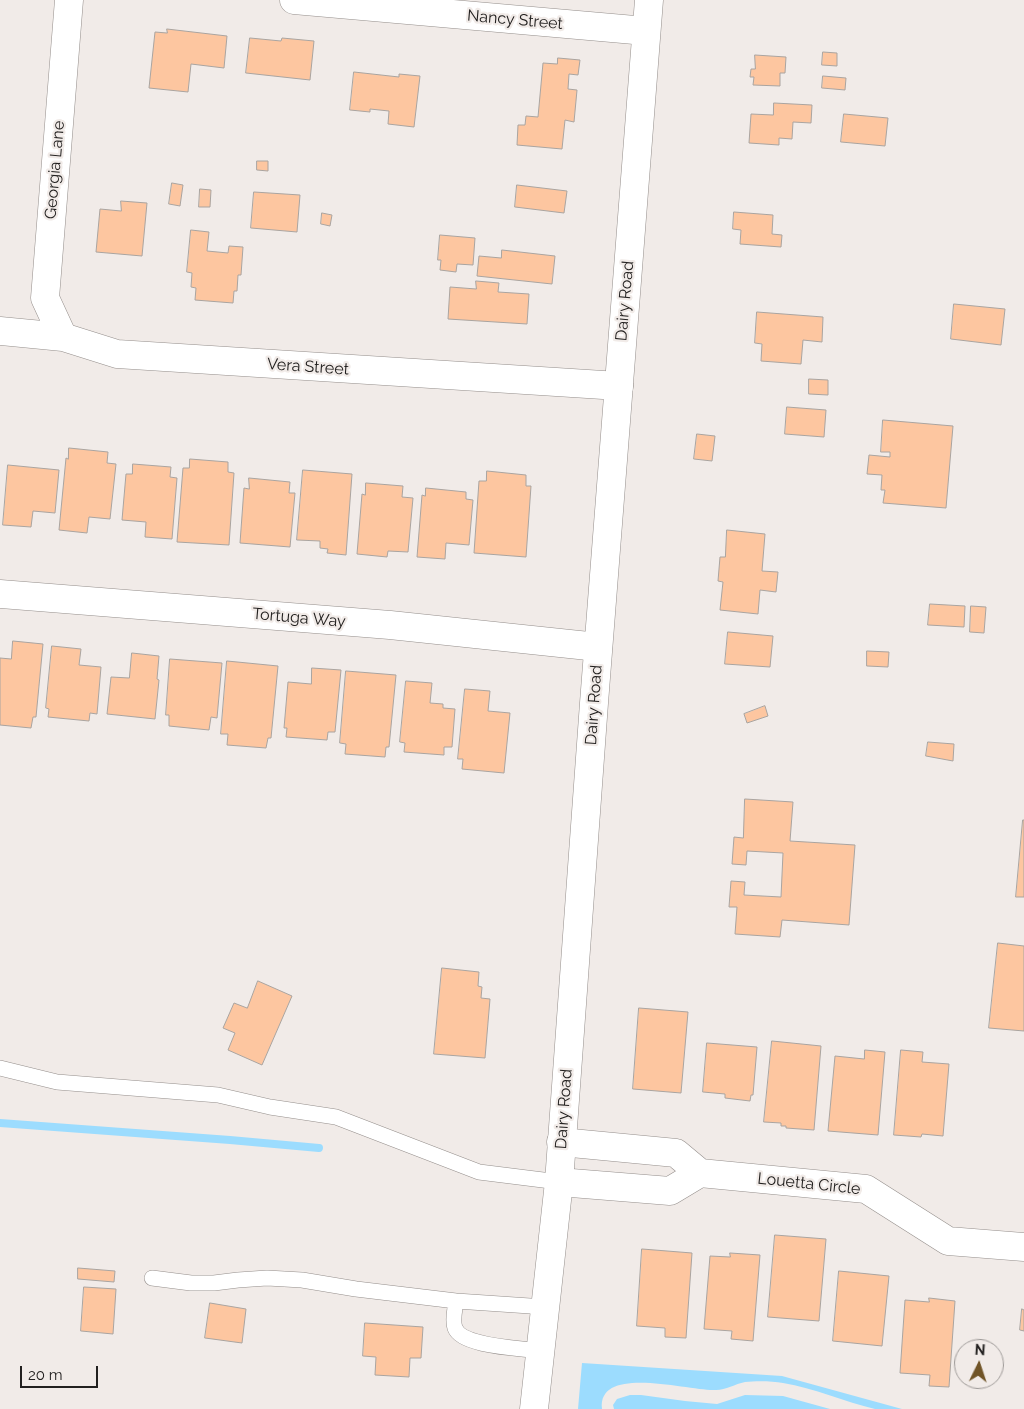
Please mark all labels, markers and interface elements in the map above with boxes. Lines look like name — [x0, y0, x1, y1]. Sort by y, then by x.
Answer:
street label: Nancy Street — [466, 6, 564, 34]
street label: Georgia Lane — [41, 120, 69, 220]
street label: Dairy Road — [612, 260, 638, 342]
street label: Vera Street — [266, 355, 350, 379]
street label: Tortuga Way — [251, 604, 347, 632]
street label: Dairy Road — [582, 664, 606, 746]
street label: Dairy Road — [552, 1068, 576, 1150]
street label: Louetta Circle — [757, 1169, 861, 1199]
north arrow — [954, 1339, 1004, 1389]
text: N — [974, 1342, 986, 1358]
scale bar — [22, 1356, 100, 1388]
text: 20 m — [28, 1366, 63, 1384]

